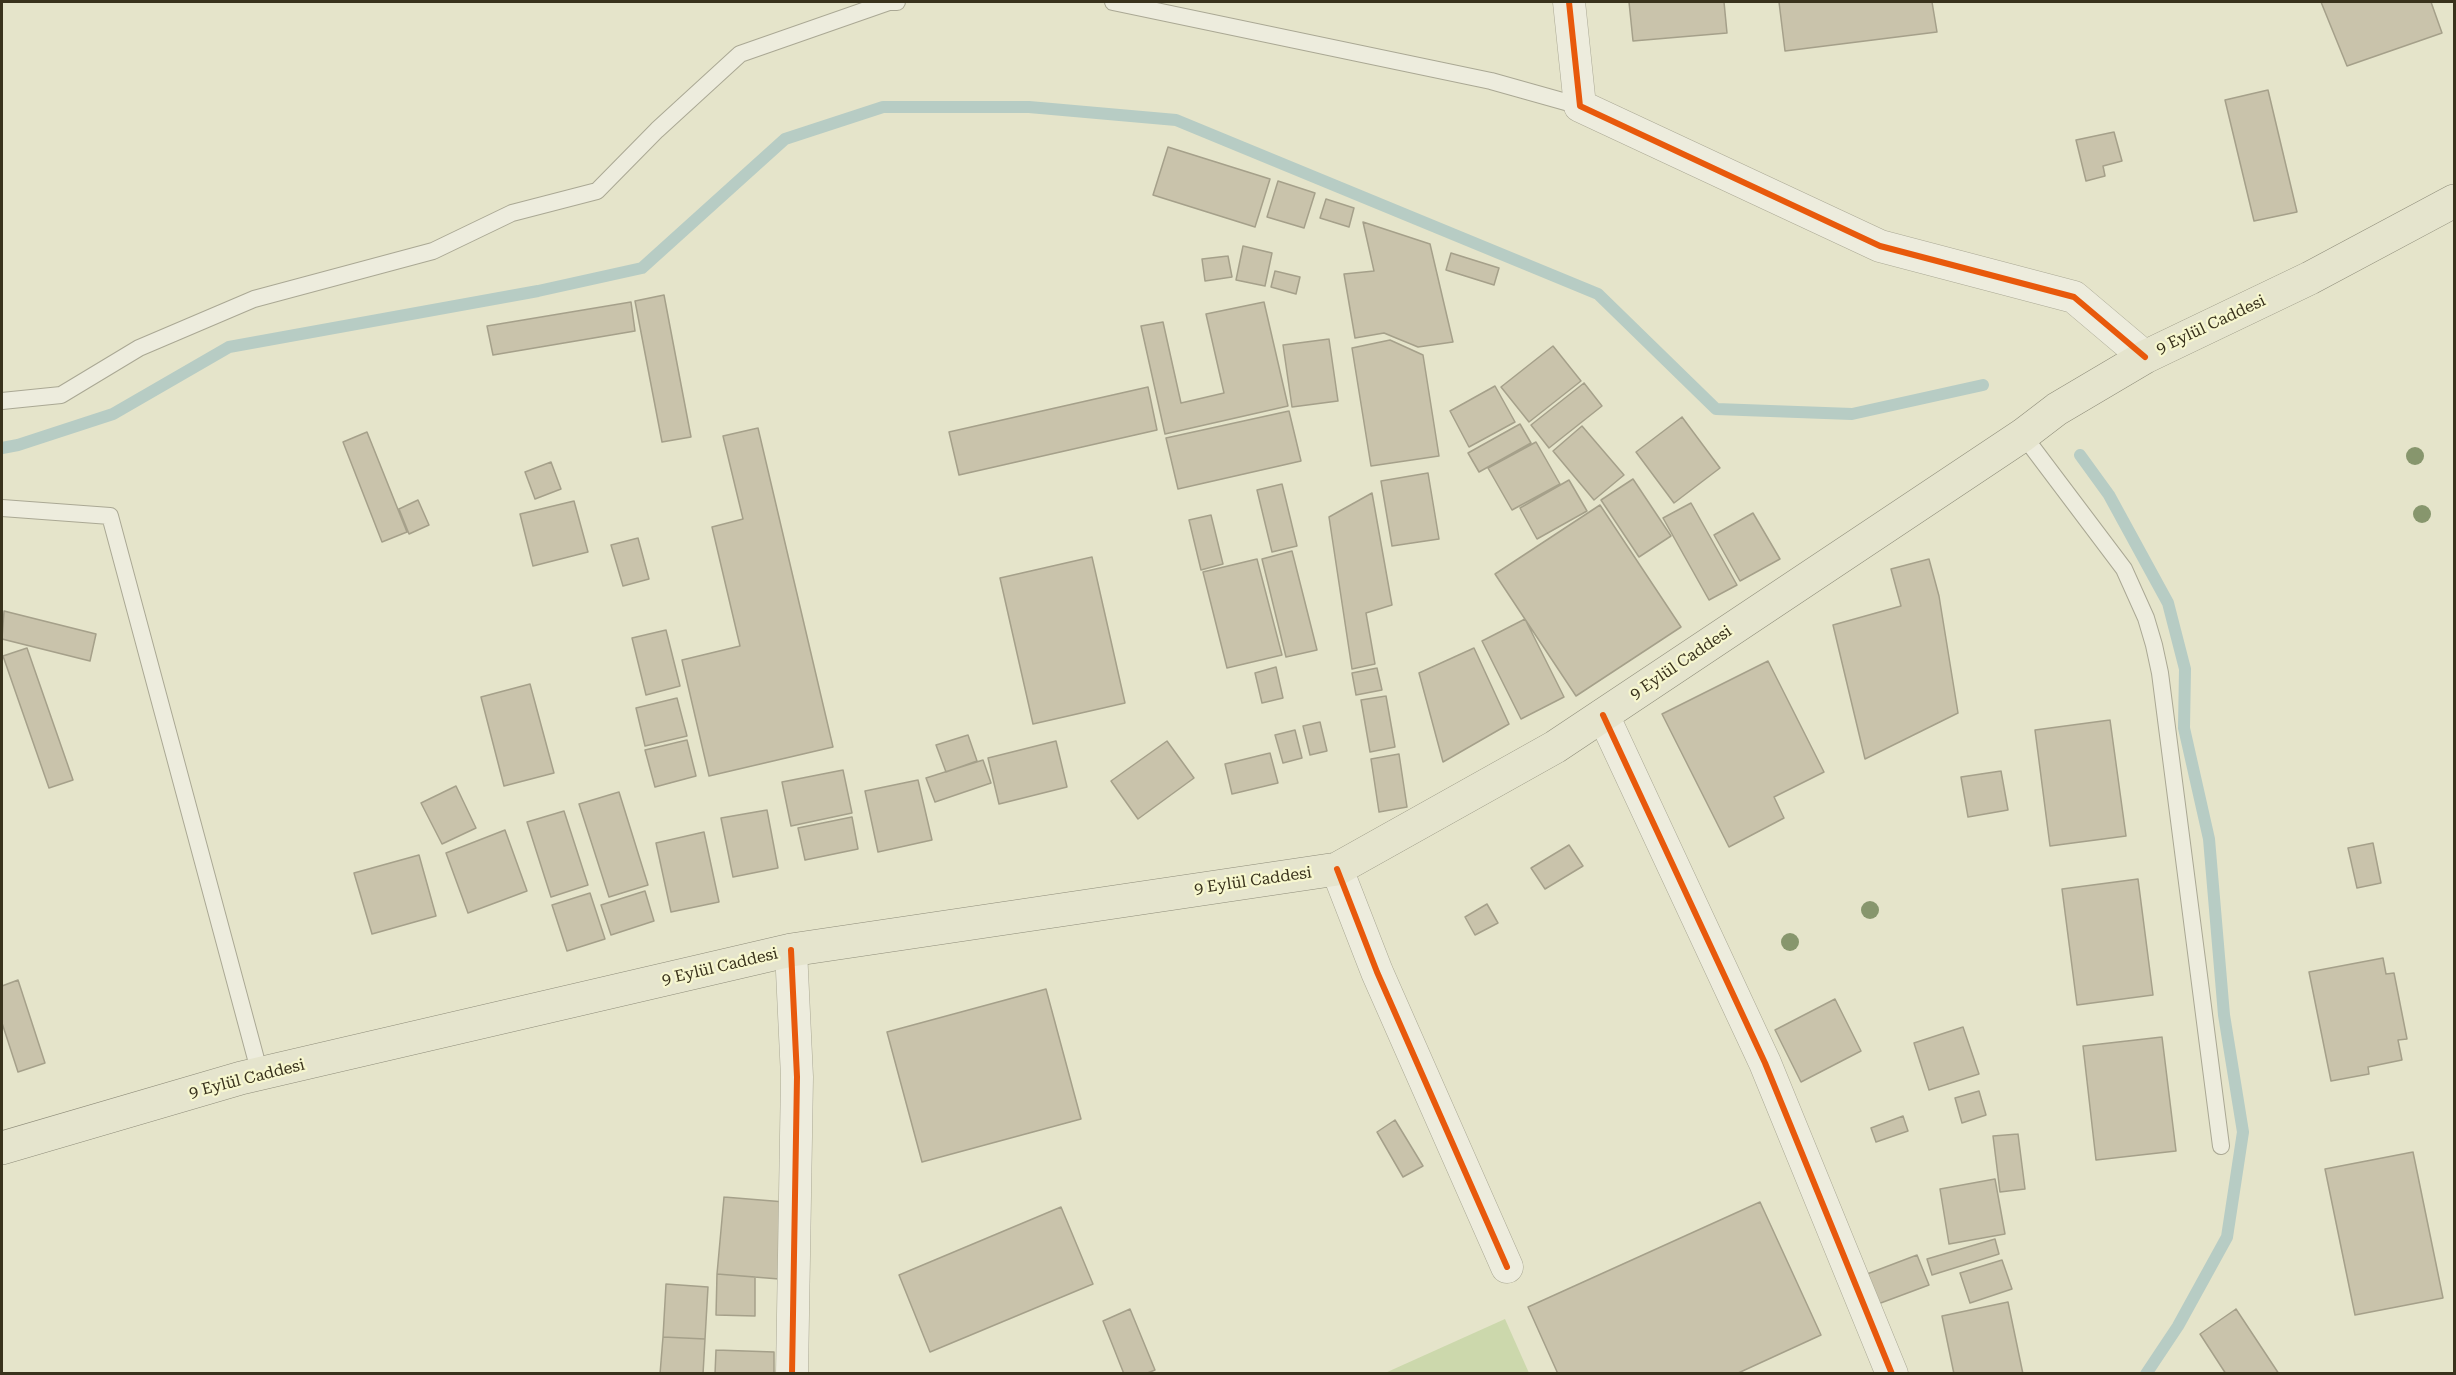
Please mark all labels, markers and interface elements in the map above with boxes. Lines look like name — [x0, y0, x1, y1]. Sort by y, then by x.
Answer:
street label: 9 Eylül Caddesi — [2153, 291, 2269, 359]
street label: 9 Eylül Caddesi — [1626, 622, 1736, 704]
street label: 9 Eylül Caddesi — [1193, 863, 1313, 899]
street label: 9 Eylül Caddesi — [660, 944, 780, 990]
street label: 9 Eylül Caddesi — [187, 1055, 307, 1103]

